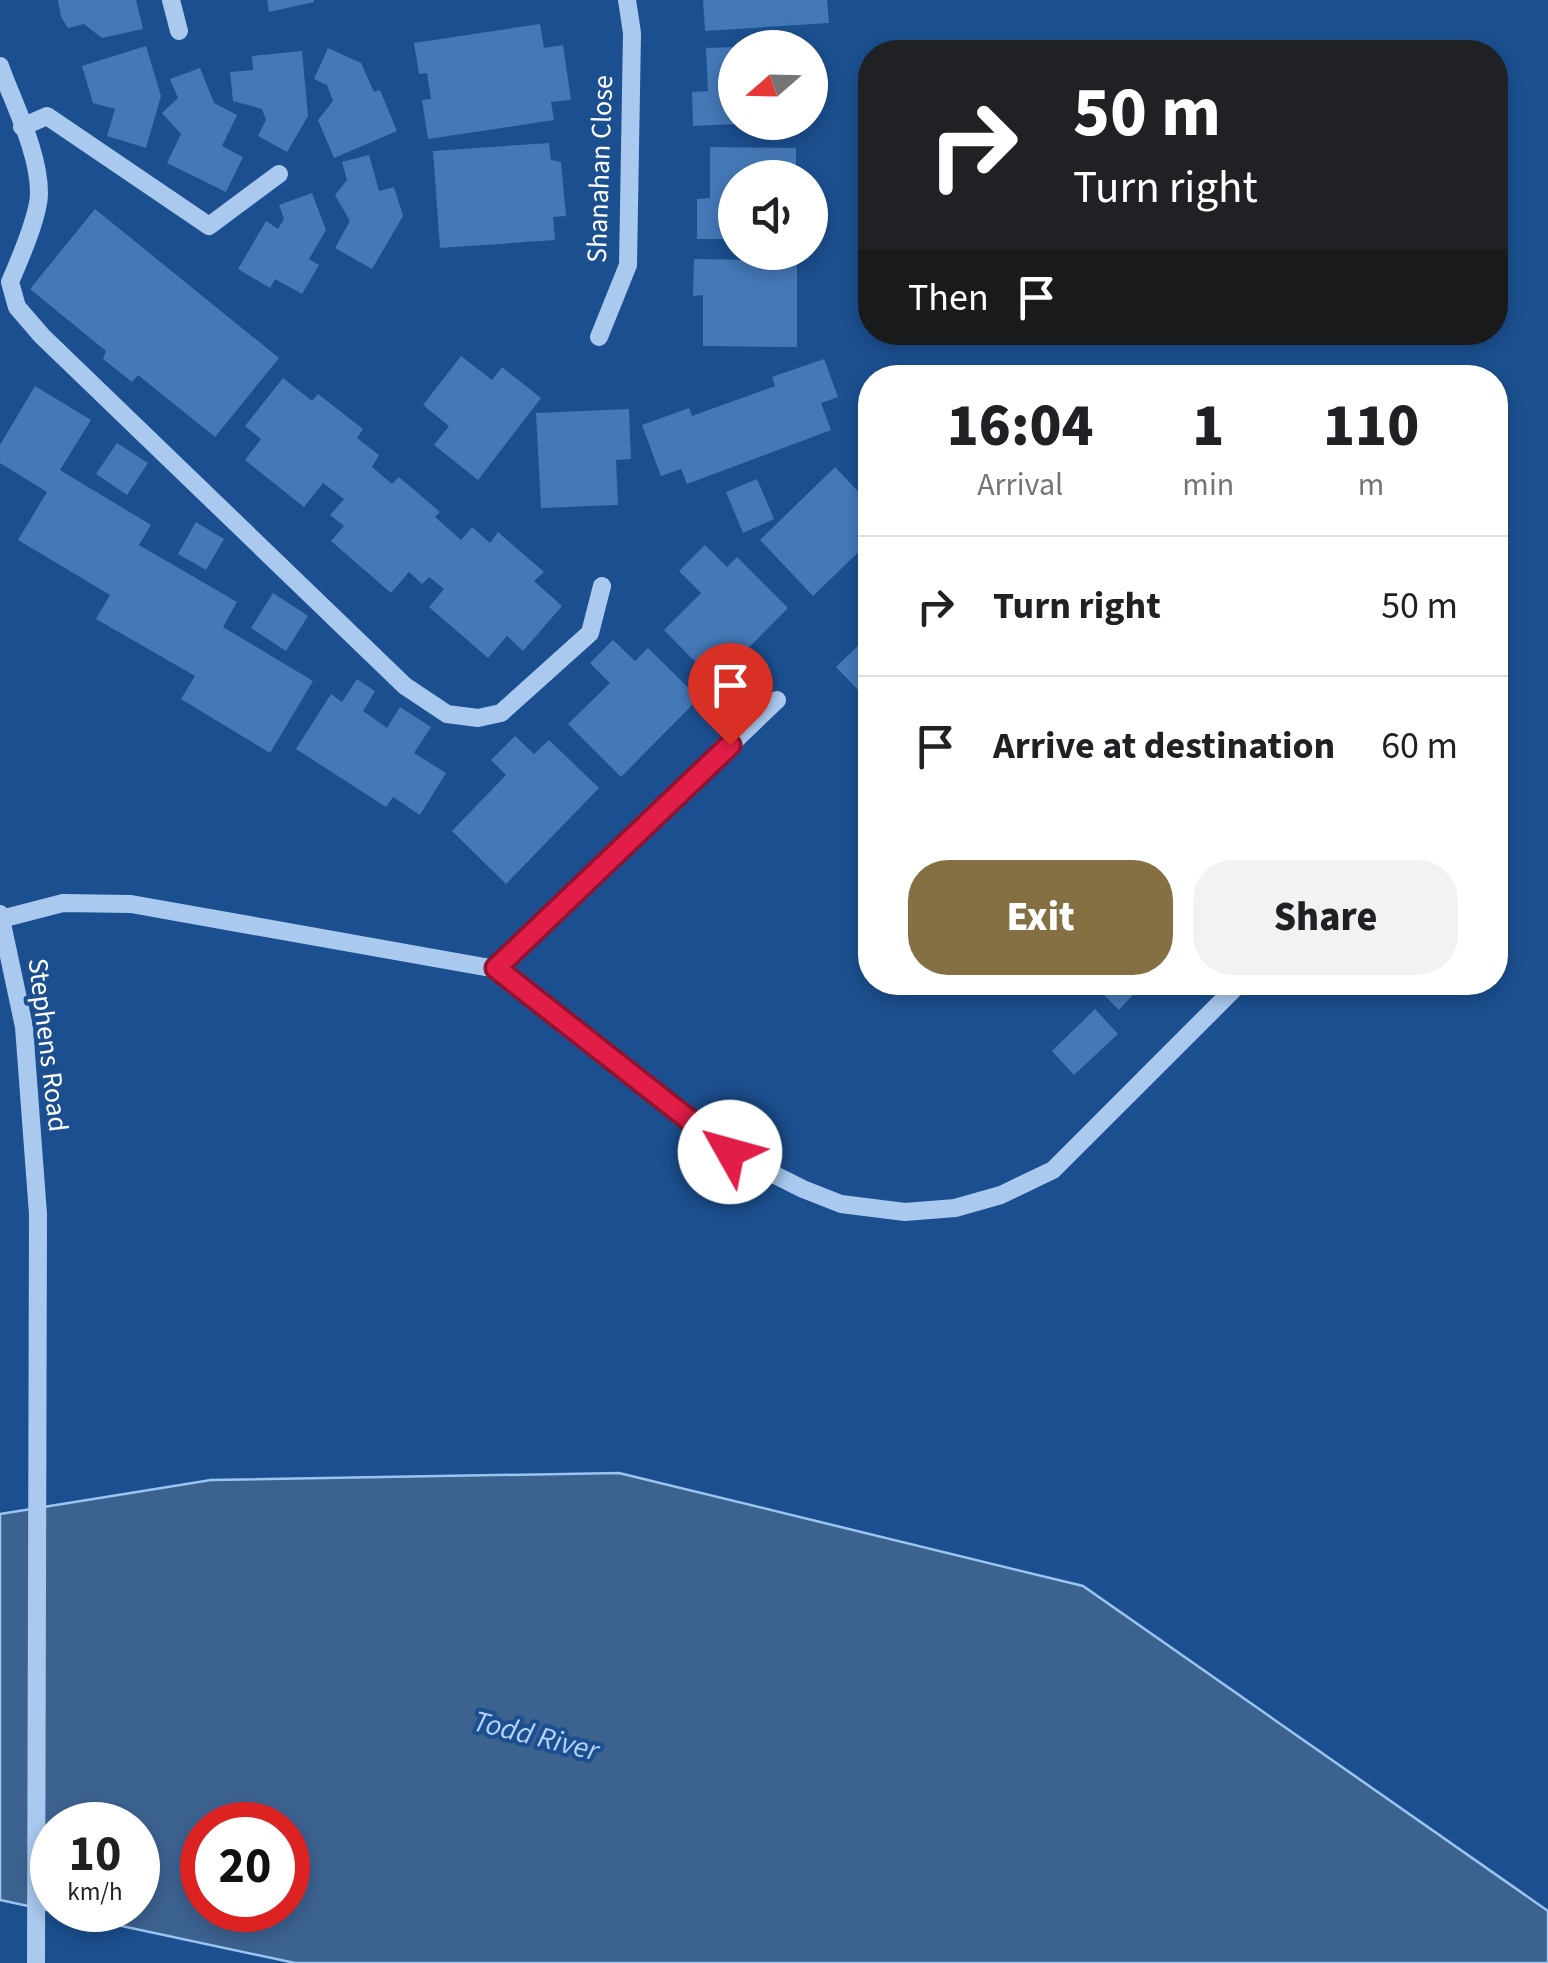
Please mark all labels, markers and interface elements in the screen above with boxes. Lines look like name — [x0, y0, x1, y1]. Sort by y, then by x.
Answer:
north arrow — [718, 30, 828, 140]
map controls — [718, 30, 828, 270]
text: 50 m — [1073, 63, 1221, 163]
street label: Shanahan Close — [577, 74, 623, 264]
icon: right — [908, 80, 1038, 210]
text: Turn right — [1073, 156, 1258, 220]
button: sound — [718, 160, 828, 270]
icon: arrive — [1009, 270, 1064, 325]
text: Then — [908, 271, 989, 325]
text: 16:04 — [947, 384, 1094, 469]
text: 1 — [1192, 384, 1224, 469]
text: 110 — [1323, 384, 1419, 469]
text: Arrival — [977, 462, 1063, 508]
text: min — [1182, 462, 1234, 508]
text: m — [1358, 462, 1384, 508]
icon: right — [908, 579, 963, 634]
text: Turn right — [993, 579, 1161, 633]
text: 50 m — [1381, 579, 1458, 633]
pin — [688, 643, 773, 746]
icon: arrive — [703, 658, 758, 713]
icon: arrive — [908, 719, 963, 774]
text: Arrive at destination — [993, 719, 1335, 773]
text: 60 m — [1381, 719, 1458, 773]
button: Exit — [908, 860, 1173, 975]
button: Share — [1193, 860, 1458, 975]
street label: Stephens Road — [18, 956, 78, 1134]
position arrow — [678, 1100, 782, 1204]
water label: Todd River — [469, 1700, 605, 1773]
speed limit sign: 20 — [180, 1802, 310, 1932]
text: 10 — [69, 1819, 121, 1890]
text: km/h — [67, 1874, 123, 1910]

